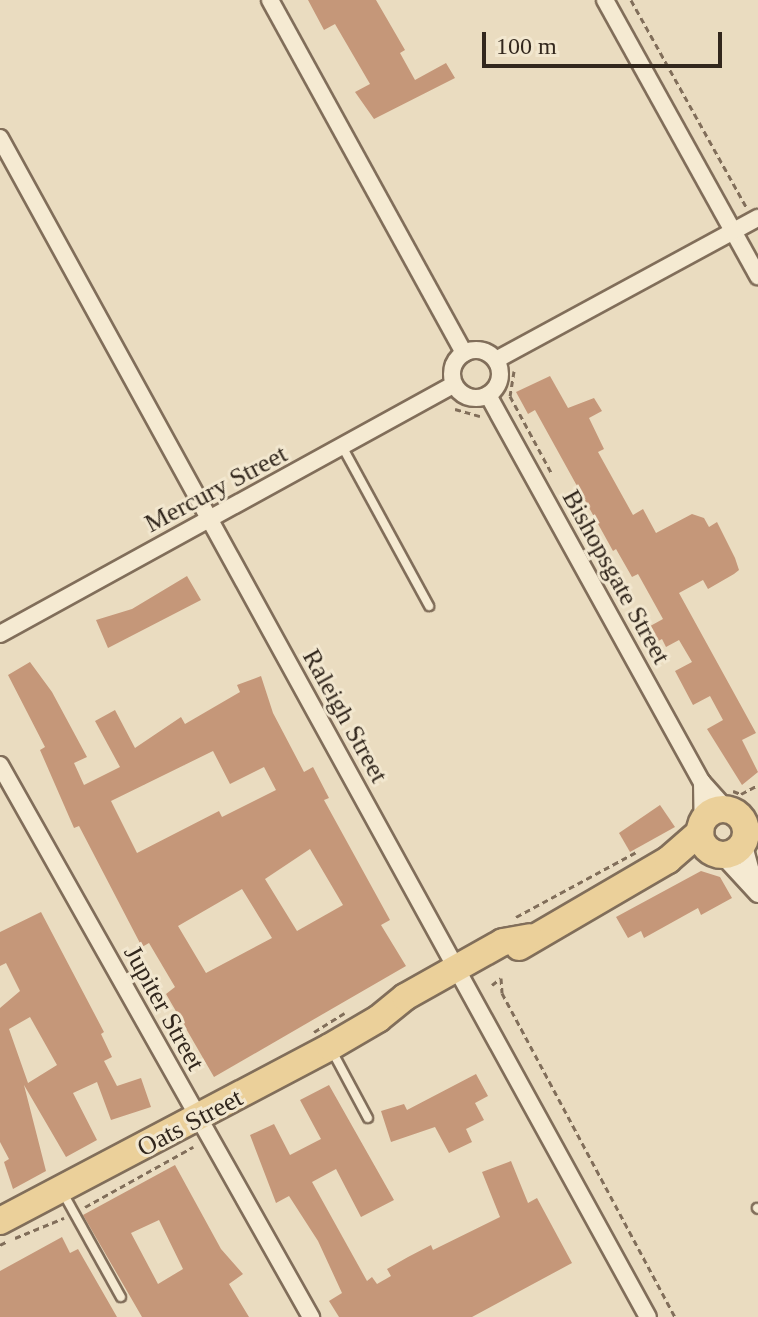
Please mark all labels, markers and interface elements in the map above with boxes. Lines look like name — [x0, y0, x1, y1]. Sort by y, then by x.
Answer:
scale bar — [486, 16, 726, 66]
text: 100 m — [496, 33, 557, 59]
street label: Mercury Street — [140, 438, 292, 540]
street label: Bishopsgate Street — [555, 484, 677, 670]
street label: Raleigh Street — [295, 644, 395, 788]
street label: Jupiter Street — [117, 940, 211, 1076]
street label: Oats Street — [132, 1082, 248, 1164]

